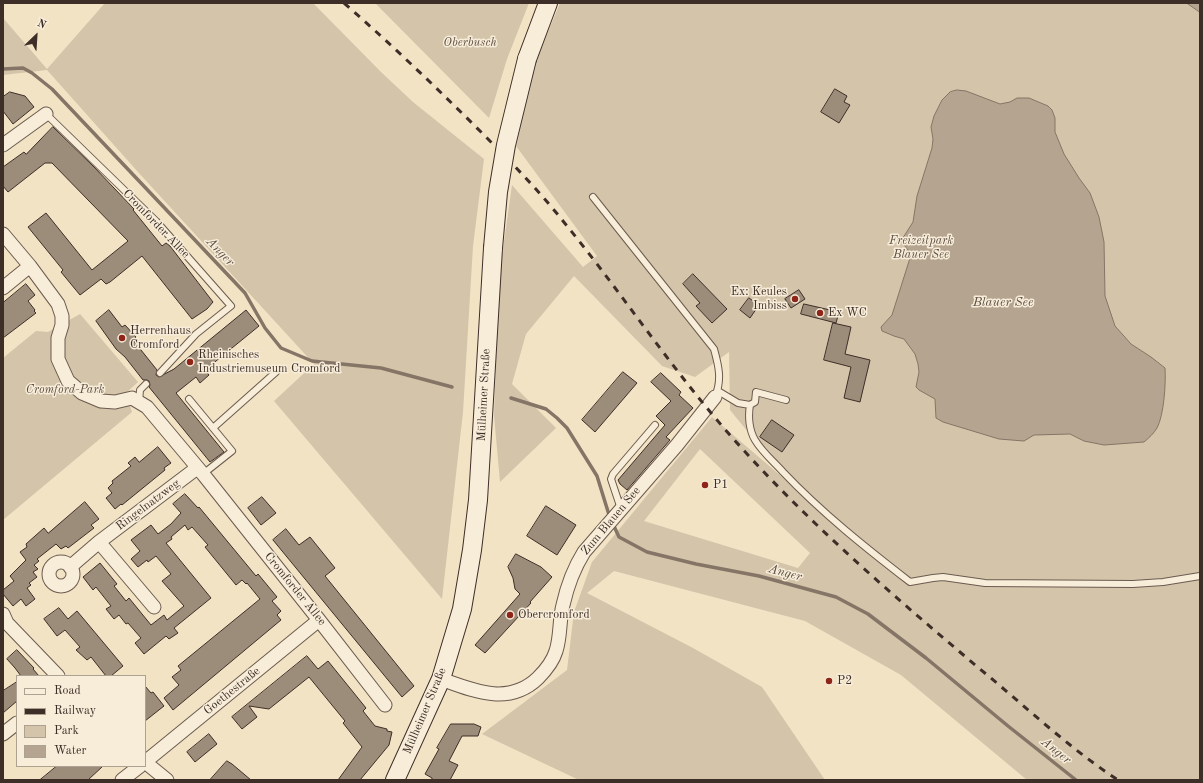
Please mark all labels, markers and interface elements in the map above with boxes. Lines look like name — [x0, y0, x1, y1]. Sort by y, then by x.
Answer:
north arrow — [16, 16, 56, 56]
text: N — [35, 18, 47, 31]
park label: Oberbusch — [443, 36, 497, 50]
street label: Cromforder Allee — [120, 187, 192, 261]
water label: Anger — [203, 234, 237, 270]
park label: Freizeitpark Blauer See — [889, 234, 953, 262]
place label: Ex: Keules Imbiss — [731, 285, 787, 313]
marker: Ex: Keules Imbiss — [790, 294, 800, 304]
water label: Blauer See — [973, 295, 1033, 311]
place label: Ex WC — [828, 306, 867, 320]
marker: Ex WC — [815, 308, 825, 318]
place label: Herrenhaus Cromford — [130, 324, 191, 352]
marker: Herrenhaus Cromford — [117, 333, 127, 343]
place label: Rheinisches Industriemuseum Cromford — [198, 348, 340, 376]
street label: Mülheimer Straße — [474, 348, 494, 442]
marker: Rheinisches Industriemuseum Cromford — [185, 357, 195, 367]
park label: Cromford-Park — [26, 383, 104, 397]
street label: Ringelnatzweg — [113, 476, 183, 534]
place label: P1 — [713, 478, 728, 492]
marker: P1 — [700, 480, 710, 490]
street label: Zum Blauen See — [578, 484, 644, 558]
street label: Cromforder Allee — [261, 549, 329, 629]
water label: Anger — [767, 561, 803, 585]
place label: Obercromford — [518, 608, 590, 622]
marker: Obercromford — [505, 610, 515, 620]
street label: Goethestraße — [201, 664, 263, 718]
street label: Mülheimer Straße — [400, 666, 450, 756]
place label: P2 — [837, 674, 852, 688]
legend — [16, 675, 146, 767]
marker: P2 — [824, 676, 834, 686]
text: Road — [54, 685, 81, 697]
text: Railway — [54, 705, 96, 717]
text: Park — [54, 725, 79, 737]
water label: Anger — [1038, 734, 1074, 768]
text: Water — [54, 745, 86, 757]

